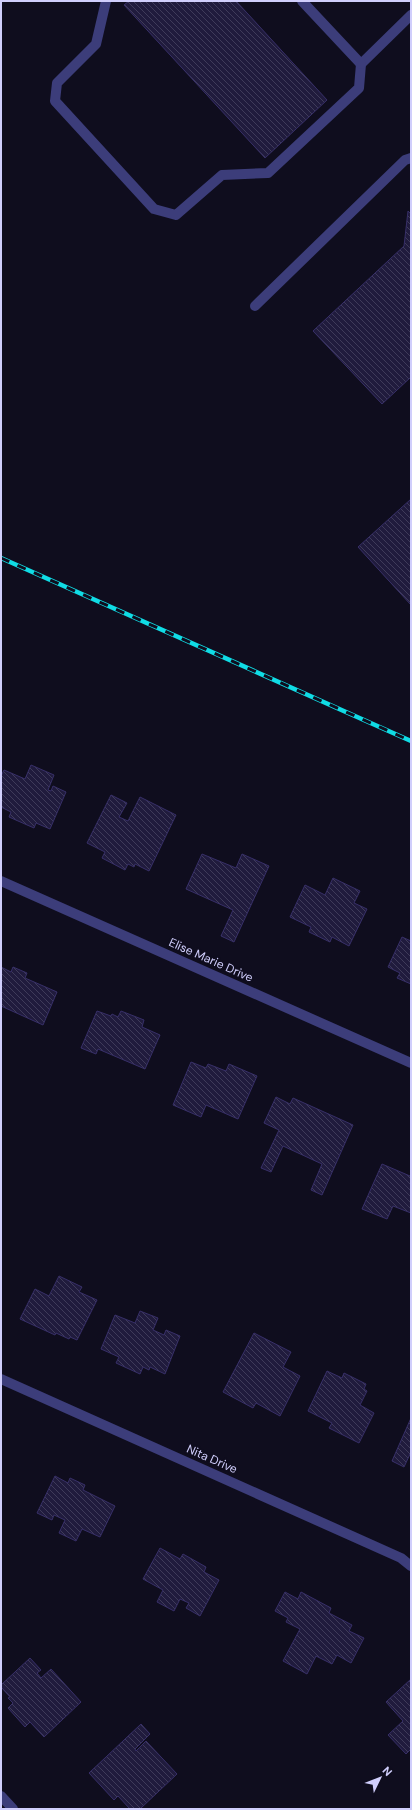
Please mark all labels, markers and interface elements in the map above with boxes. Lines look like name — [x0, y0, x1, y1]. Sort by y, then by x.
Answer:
street label: Elise Marie Drive — [166, 934, 256, 986]
street label: Nita Drive — [184, 1441, 240, 1477]
north arrow — [360, 1758, 400, 1798]
text: N — [379, 1763, 395, 1779]

